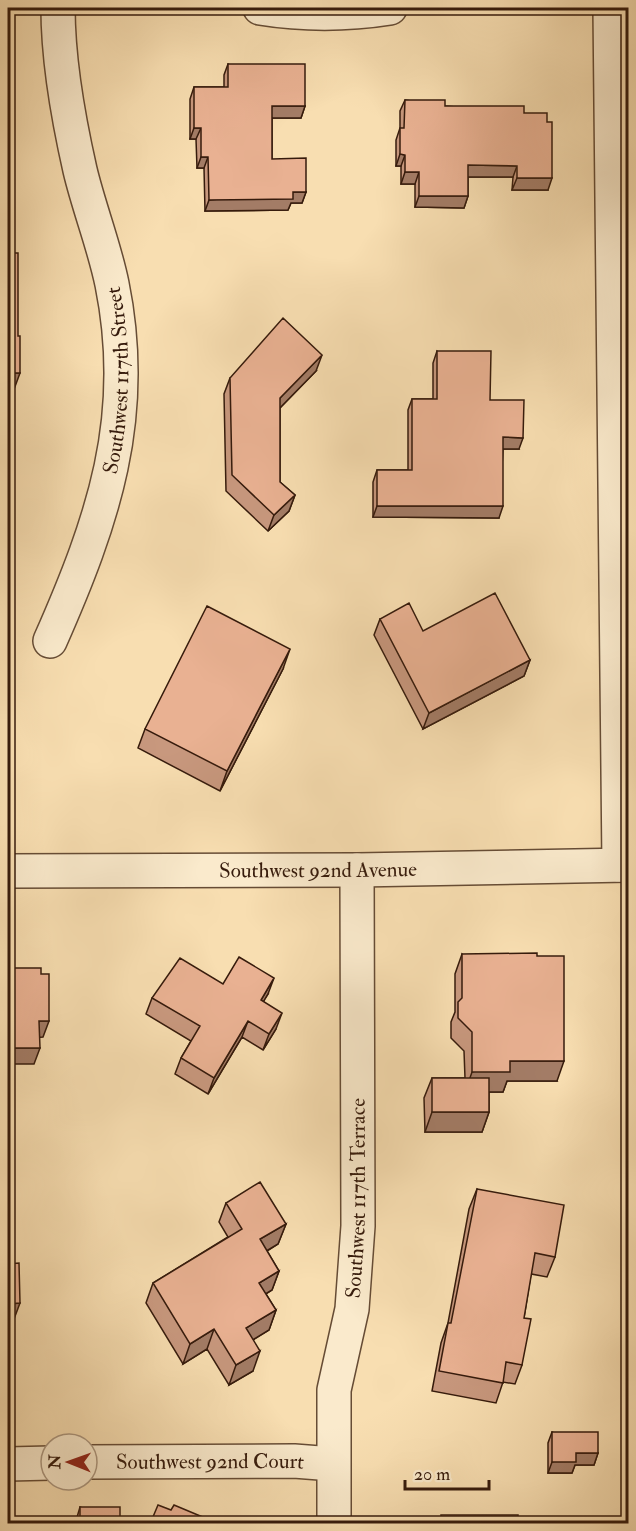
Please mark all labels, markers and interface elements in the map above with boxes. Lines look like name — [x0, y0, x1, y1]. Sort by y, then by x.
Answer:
street label: Southwest 117th Street — [97, 284, 135, 476]
street label: Southwest 92nd Avenue — [219, 856, 417, 884]
street label: Southwest 117th Terrace — [340, 1098, 372, 1299]
north arrow — [39, 1432, 99, 1492]
street label: Southwest 92nd Court — [116, 1448, 305, 1476]
scale bar — [405, 1453, 489, 1491]
text: N — [45, 1454, 65, 1470]
text: 20 m — [414, 1463, 450, 1486]

